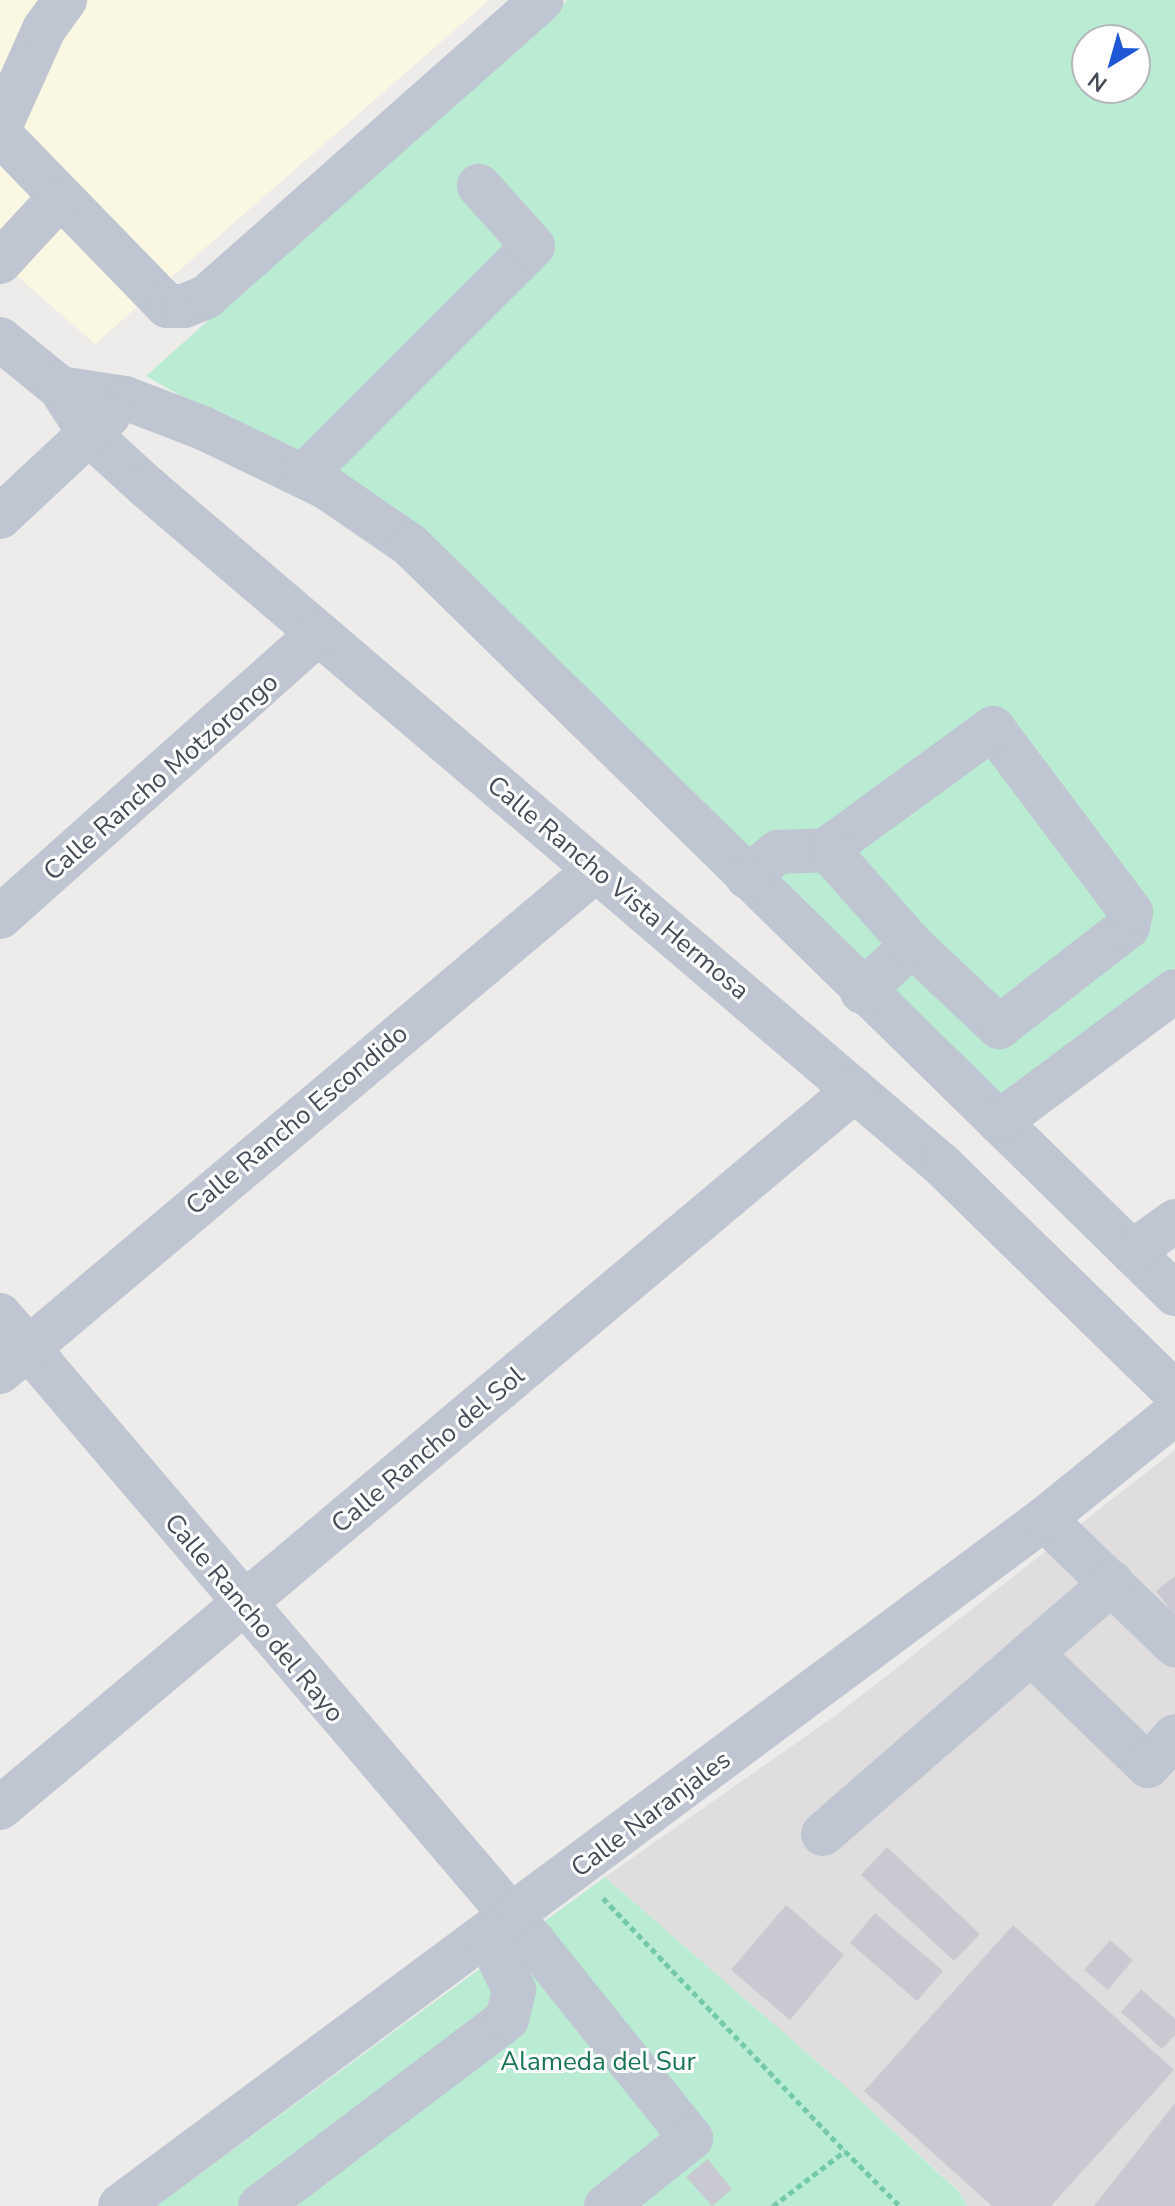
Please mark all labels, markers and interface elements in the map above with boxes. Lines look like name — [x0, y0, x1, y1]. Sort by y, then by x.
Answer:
north arrow — [1071, 24, 1151, 104]
text: N — [1082, 65, 1113, 99]
street label: Calle Rancho Motzorongo — [37, 667, 285, 887]
street label: Calle Rancho Vista Hermosa — [481, 769, 755, 1007]
street label: Calle Rancho Escondido — [180, 1018, 414, 1222]
street label: Calle Rancho del Sol — [325, 1360, 531, 1540]
street label: Calle Rancho del Rayo — [158, 1507, 350, 1729]
street label: Calle Naranjales — [565, 1744, 737, 1884]
park label: Alameda del Sur — [500, 2046, 696, 2078]

